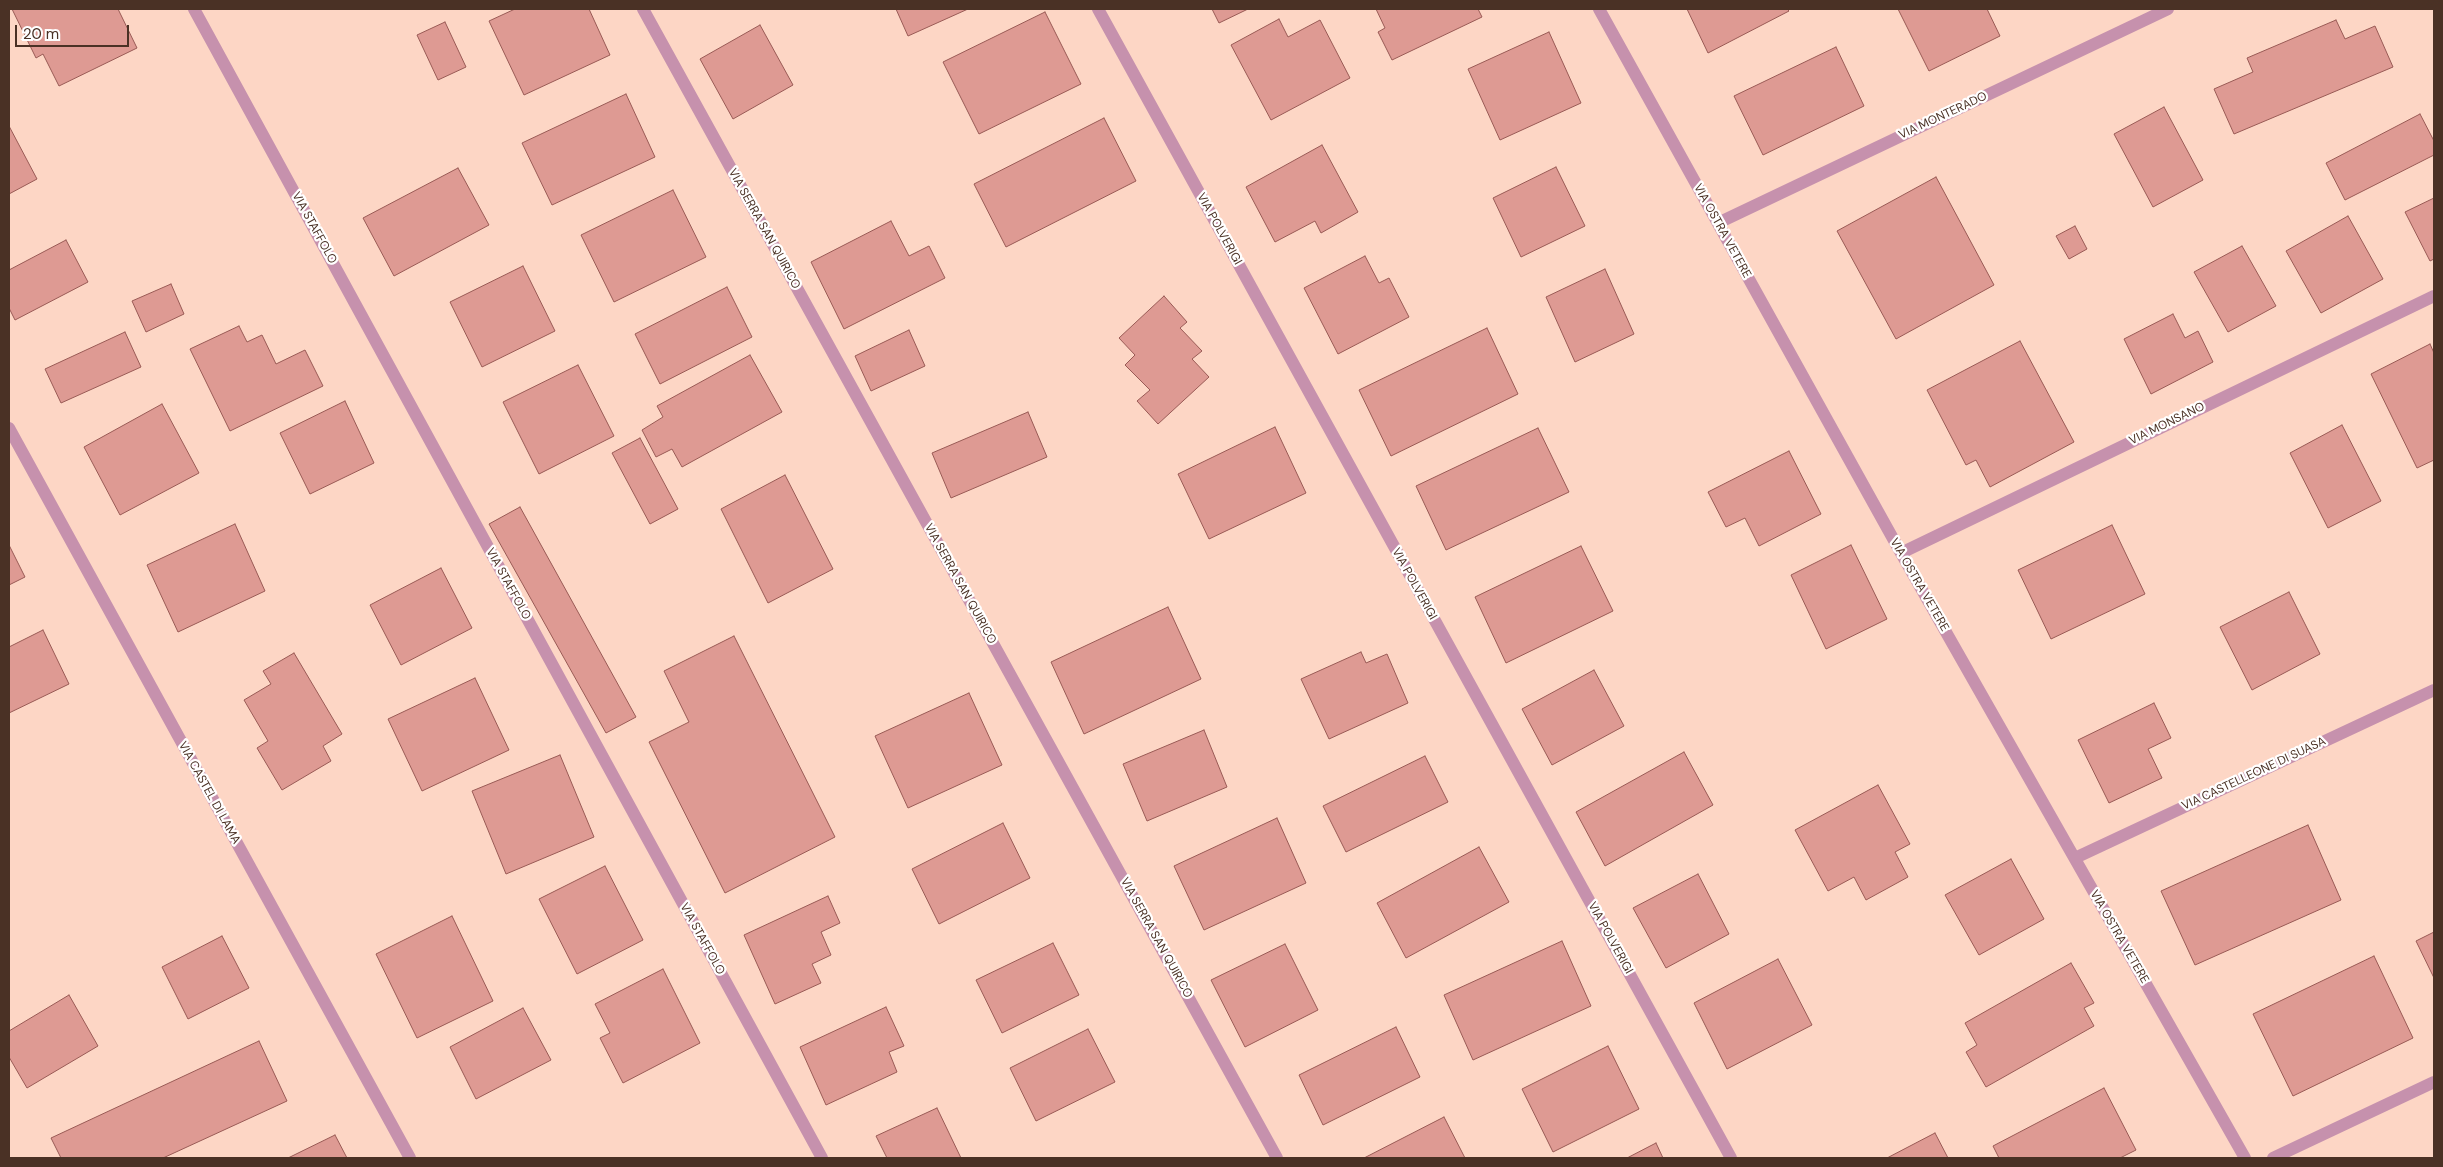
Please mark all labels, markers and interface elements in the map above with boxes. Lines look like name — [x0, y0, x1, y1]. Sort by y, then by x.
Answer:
scale bar — [18, 15, 131, 47]
text: 20 m — [23, 24, 59, 44]
street label: VIA MONTERADO — [1897, 89, 1989, 143]
street label: VIA SERRA SAN QUIRICO — [725, 166, 803, 292]
street label: VIA OSTRA VETERE — [1690, 181, 1754, 281]
street label: VIA STAFFOLO — [288, 190, 340, 266]
street label: VIA POLVERIGI — [1193, 191, 1245, 267]
street label: VIA MONSANO — [2127, 400, 2207, 448]
street label: VIA SERRA SAN QUIRICO — [921, 521, 999, 647]
street label: VIA OSTRA VETERE — [1886, 536, 1952, 634]
street label: VIA STAFFOLO — [482, 546, 534, 622]
street label: VIA POLVERIGI — [1388, 546, 1440, 622]
street label: VIA CASTELLEONE DI SUASA — [2180, 734, 2328, 814]
street label: VIA CASTEL DI LAMA — [175, 739, 243, 847]
street label: VIA SERRA SAN QUIRICO — [1117, 875, 1195, 1001]
street label: VIA OSTRA VETERE — [2086, 888, 2152, 986]
street label: VIA POLVERIGI — [1584, 900, 1636, 976]
street label: VIA STAFFOLO — [676, 901, 728, 977]

